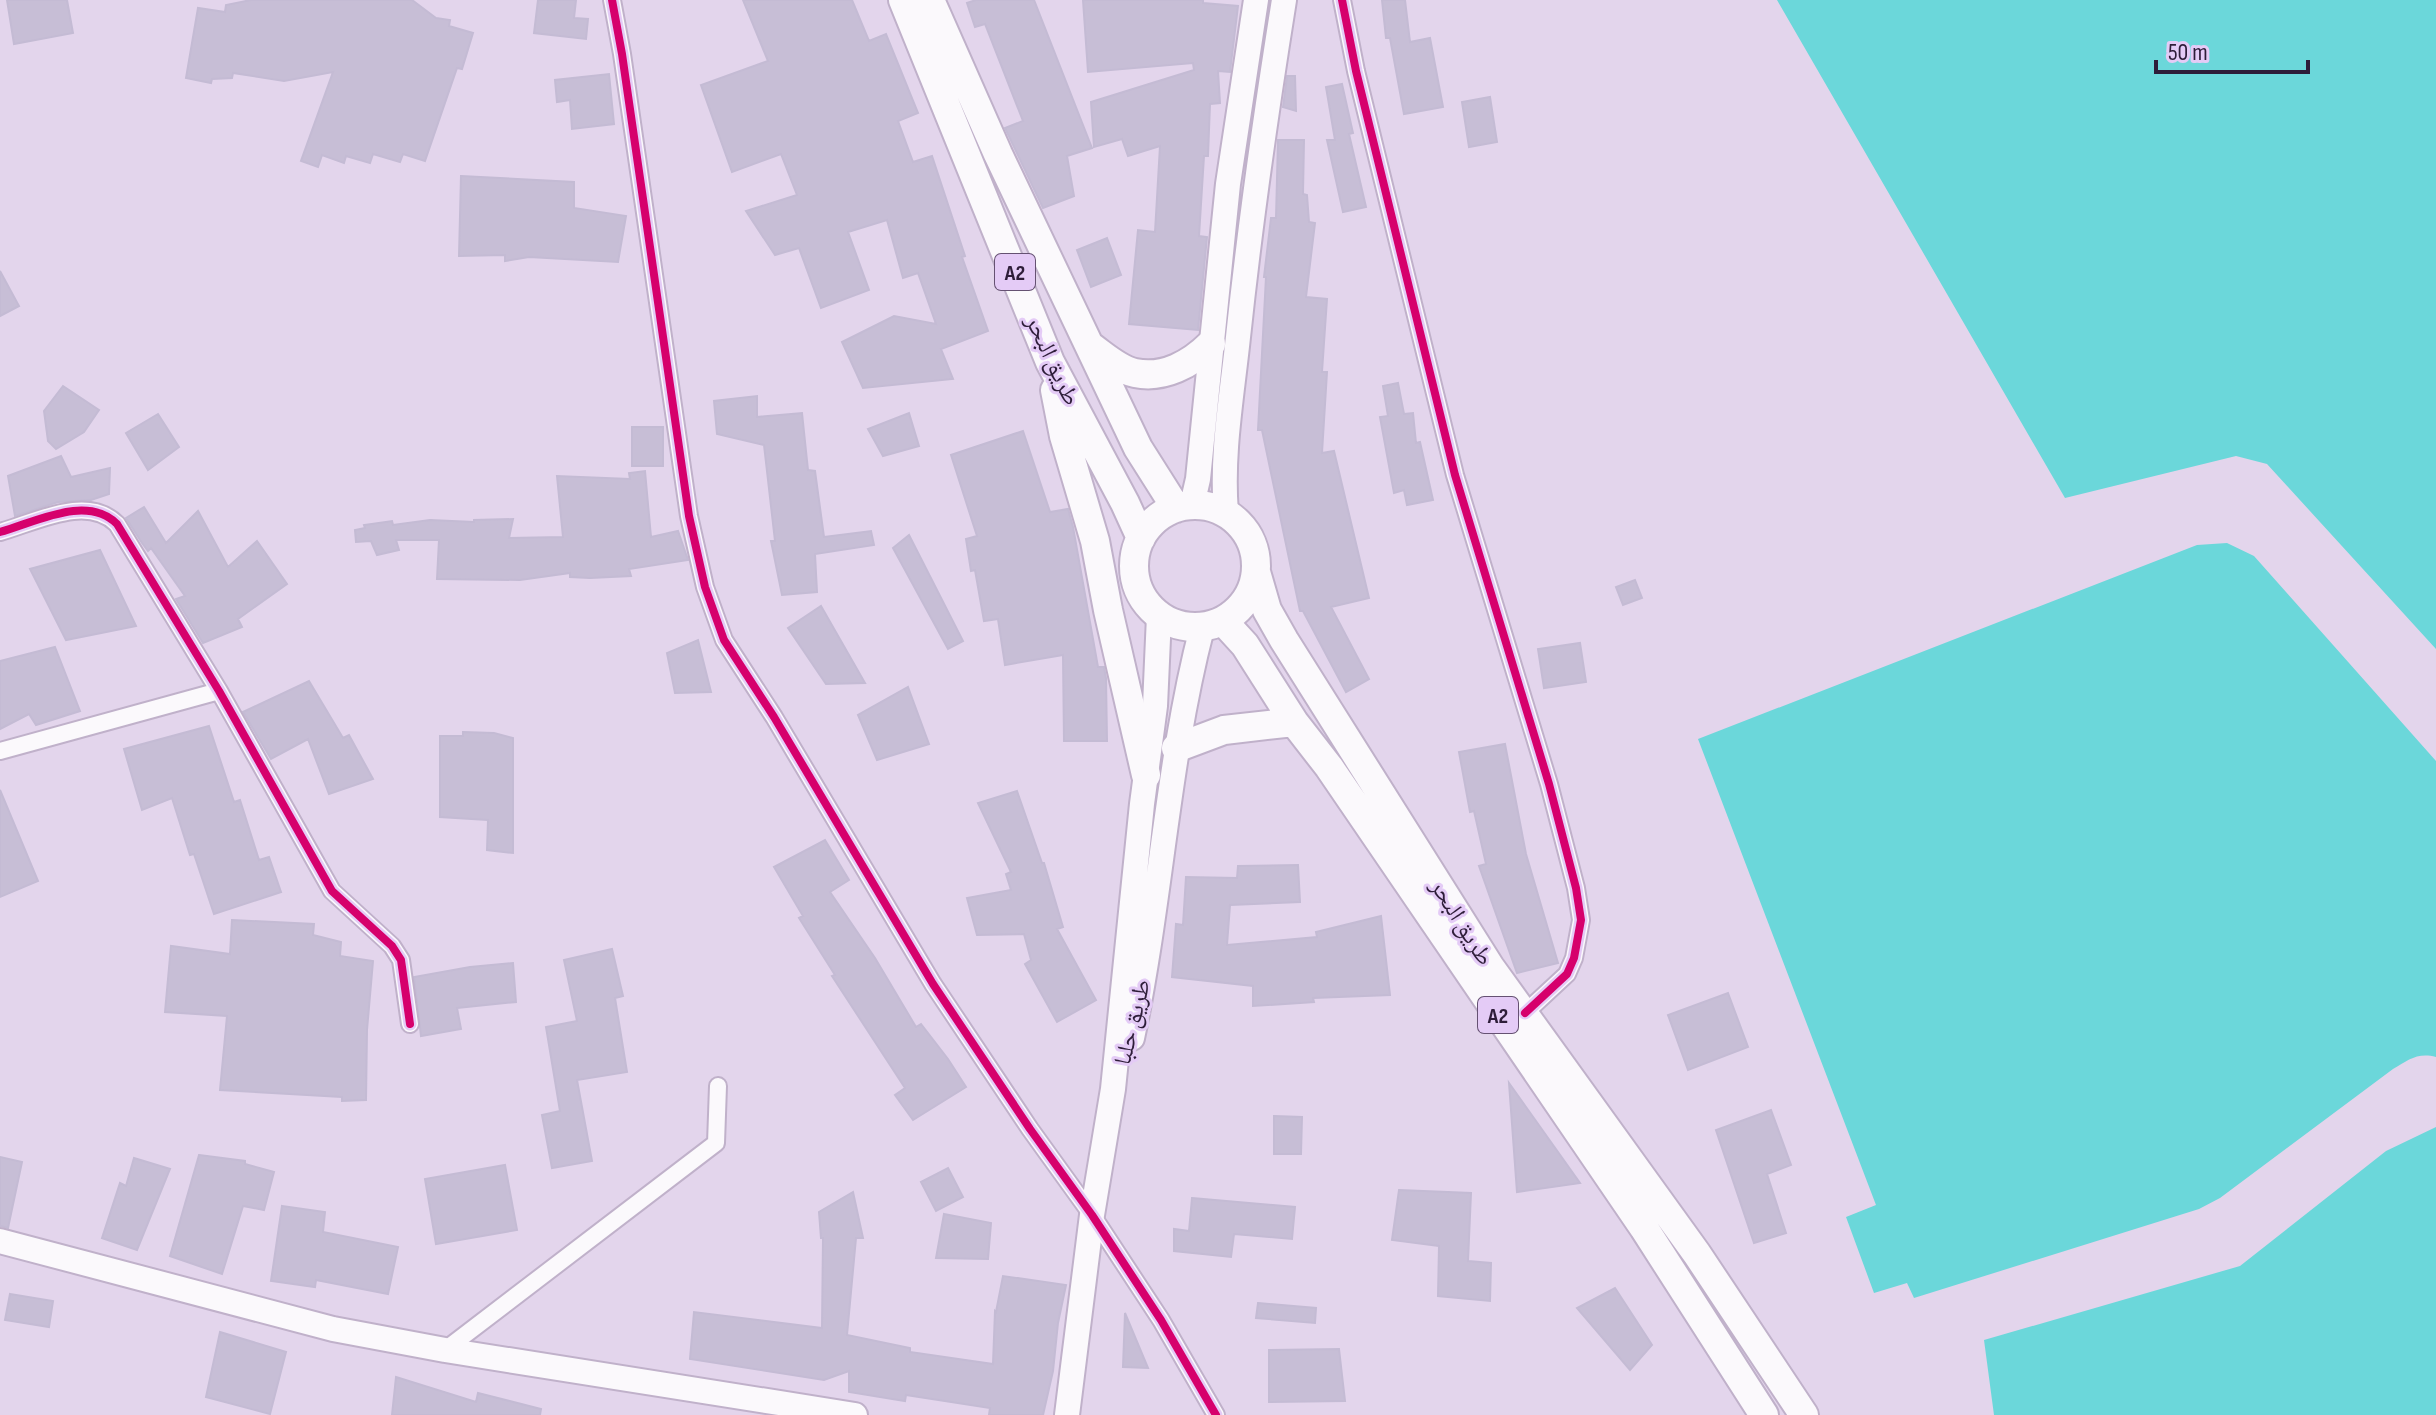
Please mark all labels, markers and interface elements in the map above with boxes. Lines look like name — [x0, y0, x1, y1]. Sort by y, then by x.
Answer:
scale bar — [2156, 24, 2308, 74]
text: 50 m — [2168, 38, 2208, 67]
road number: A2 — [995, 254, 1035, 290]
street label: طريق البحر — [1019, 309, 1086, 410]
street label: طريق البحر — [1423, 873, 1499, 971]
street label: طريق حلبا — [1108, 976, 1157, 1068]
road number: A2 — [1478, 997, 1518, 1033]

